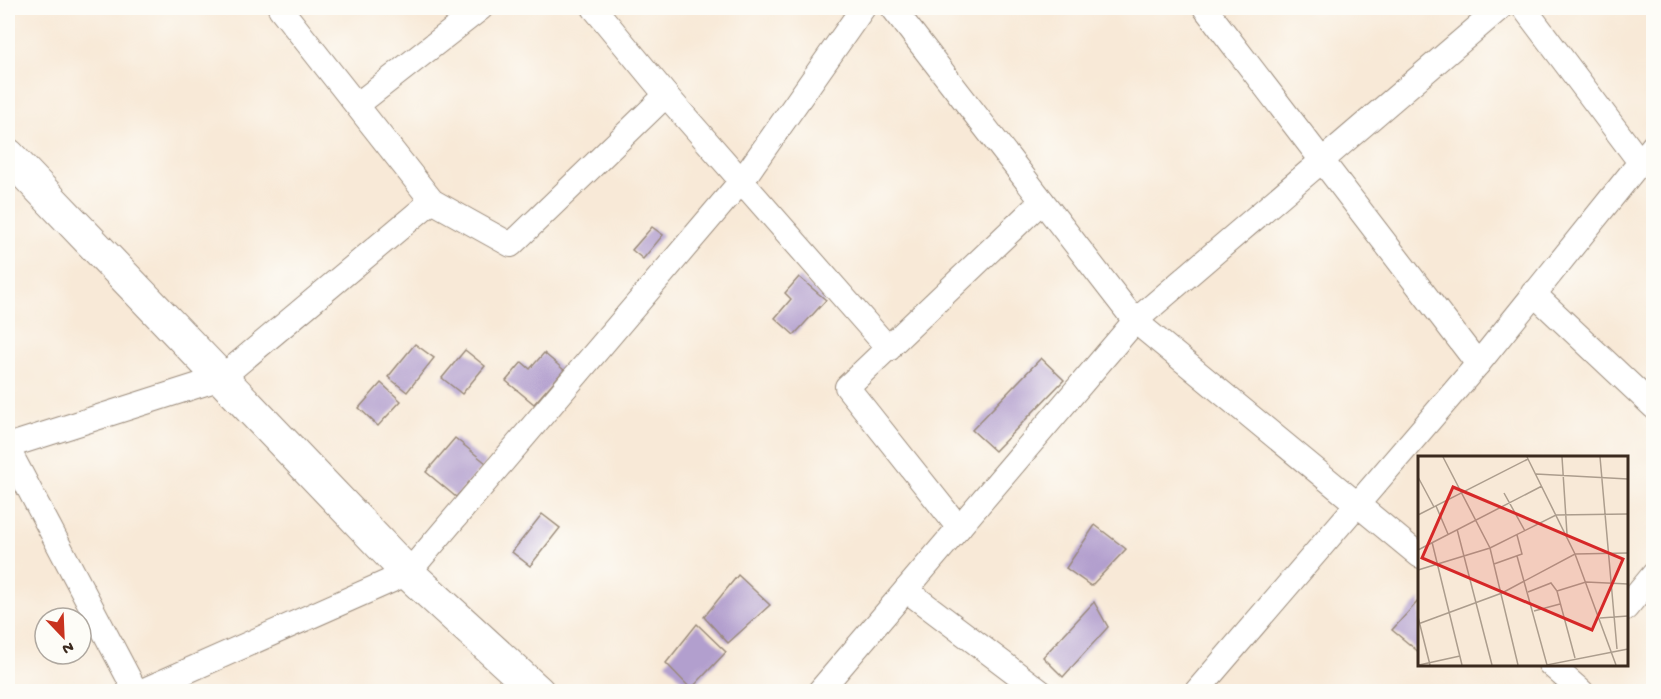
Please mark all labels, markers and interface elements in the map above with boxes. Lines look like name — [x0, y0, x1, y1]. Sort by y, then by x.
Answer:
inset map — [1418, 456, 1628, 666]
north arrow — [33, 606, 93, 666]
text: N — [58, 636, 76, 658]

